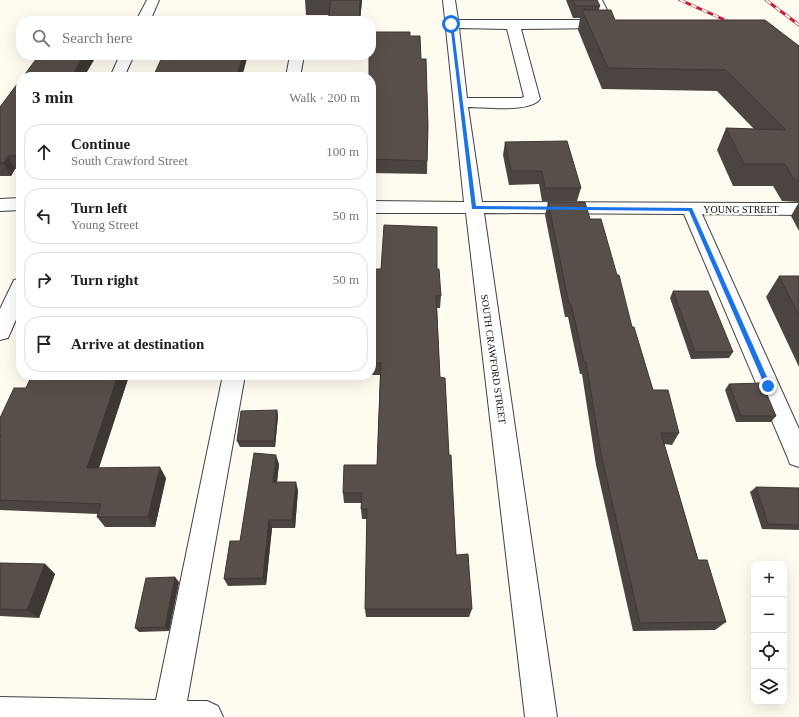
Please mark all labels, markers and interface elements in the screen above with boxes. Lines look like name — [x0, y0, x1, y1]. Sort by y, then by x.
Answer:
route start — [442, 15, 460, 33]
search box — [16, 16, 376, 60]
icon: search — [30, 27, 52, 49]
text: Search here — [62, 30, 132, 46]
text: 3 min — [32, 88, 73, 107]
text: Walk · 200 m — [289, 90, 360, 105]
text: Continue — [71, 136, 130, 152]
icon: ahead — [33, 141, 55, 163]
text: 100 m — [326, 144, 359, 159]
text: South Crawford Street — [71, 153, 188, 168]
text: Turn left — [71, 200, 128, 216]
street label: YOUNG STREET — [703, 204, 779, 215]
icon: left — [33, 205, 55, 227]
text: 50 m — [333, 208, 359, 223]
text: Young Street — [71, 217, 139, 232]
icon: right — [33, 269, 55, 291]
text: Turn right — [71, 272, 138, 288]
text: 50 m — [333, 272, 359, 287]
street label: SOUTH CRAWFORD STREET — [479, 294, 508, 425]
icon: arrive — [33, 333, 55, 355]
text: Arrive at destination — [71, 336, 204, 352]
route end — [759, 377, 777, 395]
map controls — [751, 561, 787, 705]
button: + — [751, 561, 787, 597]
button: − — [751, 597, 787, 633]
button: locate — [751, 633, 787, 669]
button: layers — [751, 669, 787, 705]

